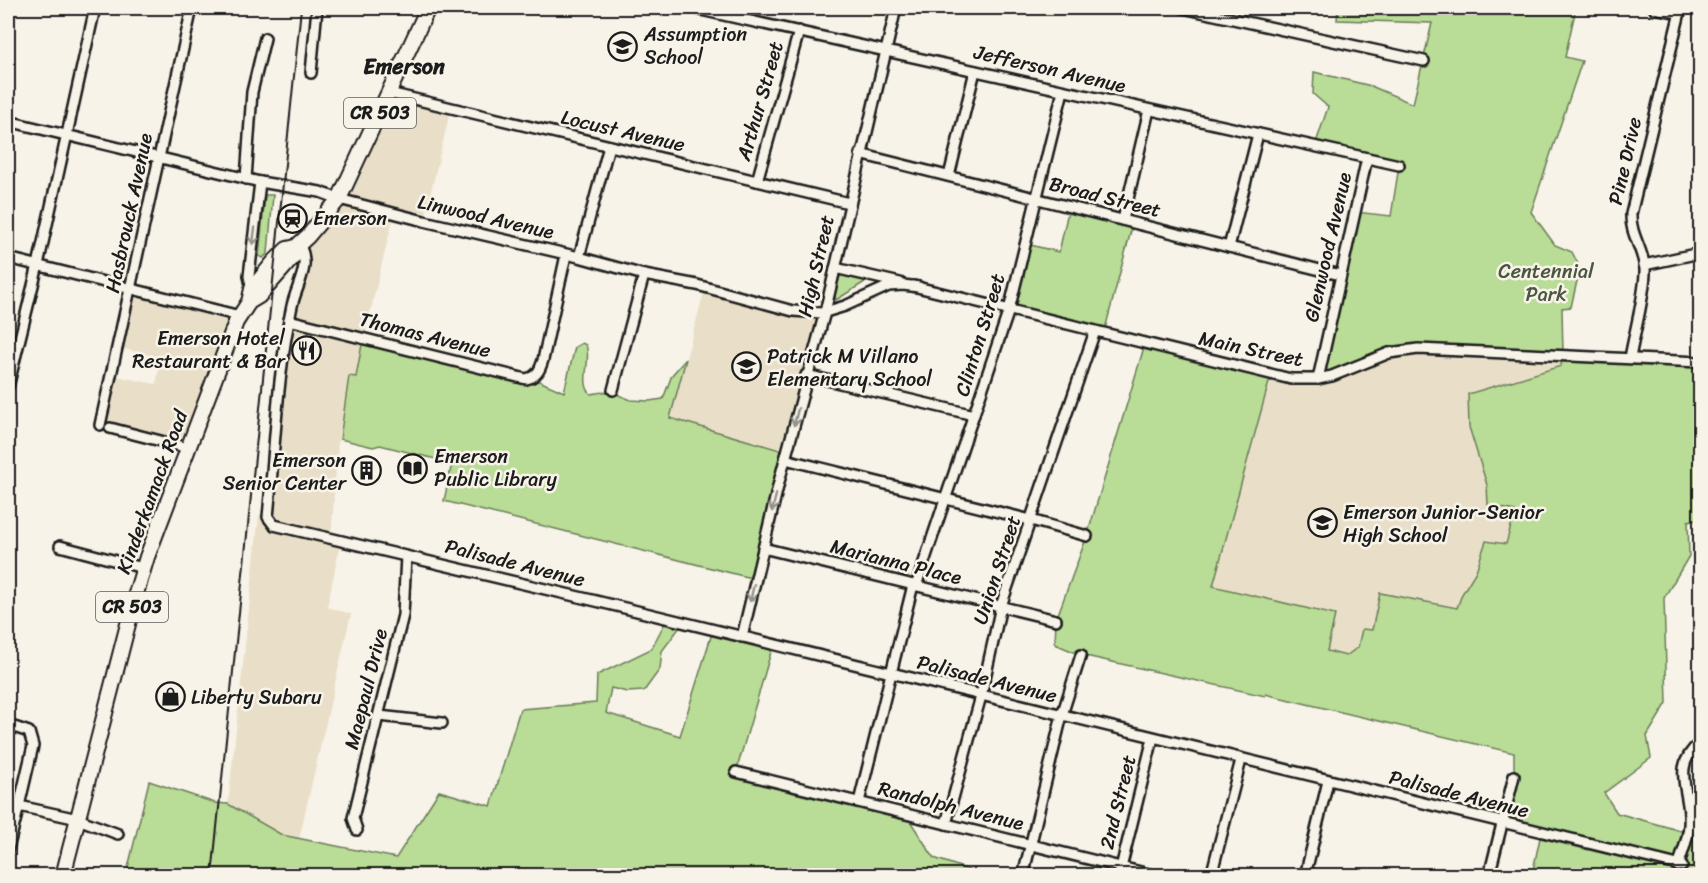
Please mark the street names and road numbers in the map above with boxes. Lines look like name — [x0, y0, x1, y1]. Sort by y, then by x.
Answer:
street label: Jefferson Avenue — [970, 34, 1130, 104]
street label: Arthur Street — [726, 37, 794, 166]
road number: CR 503 — [344, 98, 416, 128]
street label: Locust Avenue — [557, 100, 689, 162]
street label: Pine Drive — [1598, 114, 1652, 208]
street label: Hasbrouck Avenue — [95, 129, 163, 296]
street label: Broad Street — [1045, 166, 1165, 228]
street label: Glenwood Avenue — [1294, 168, 1362, 325]
street label: Linwood Avenue — [414, 184, 558, 250]
street label: High Street — [787, 211, 845, 320]
street label: Clinton Street — [945, 269, 1015, 401]
street label: Thomas Avenue — [356, 302, 494, 368]
street label: Main Street — [1196, 321, 1307, 377]
street label: Kinderkamack Road — [106, 404, 198, 579]
street label: Union Street — [963, 511, 1031, 629]
street label: Palisade Avenue — [441, 529, 589, 597]
street label: Marianna Place — [827, 529, 966, 595]
road number: CR 503 — [96, 592, 168, 622]
street label: Maepaul Drive — [334, 625, 398, 753]
street label: Palisade Avenue — [913, 645, 1061, 713]
street label: 2nd Street — [1089, 751, 1147, 853]
street label: Palisade Avenue — [1385, 760, 1533, 828]
street label: Randolph Avenue — [874, 771, 1028, 841]

